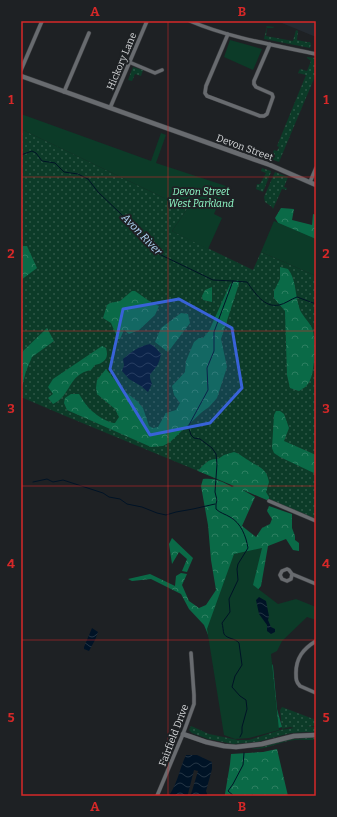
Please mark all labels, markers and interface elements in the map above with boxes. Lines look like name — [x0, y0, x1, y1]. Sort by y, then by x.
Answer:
text: A — [90, 4, 100, 19]
text: B — [238, 4, 246, 19]
street label: Hickory Lane — [104, 31, 139, 92]
text: 1 — [8, 92, 14, 107]
text: 1 — [323, 92, 329, 107]
street label: Devon Street — [215, 132, 275, 164]
park label: Devon Street West Parkland — [168, 186, 234, 210]
water label: Avon River — [118, 210, 165, 258]
text: 2 — [7, 246, 15, 261]
text: 2 — [322, 246, 330, 261]
text: 3 — [7, 401, 15, 416]
text: 3 — [322, 401, 330, 416]
text: 4 — [7, 556, 15, 571]
text: 4 — [322, 556, 330, 571]
street label: Fairfield Drive — [157, 703, 191, 768]
text: 5 — [7, 710, 15, 725]
text: 5 — [322, 710, 330, 725]
text: A — [90, 799, 100, 814]
text: B — [238, 799, 246, 814]

